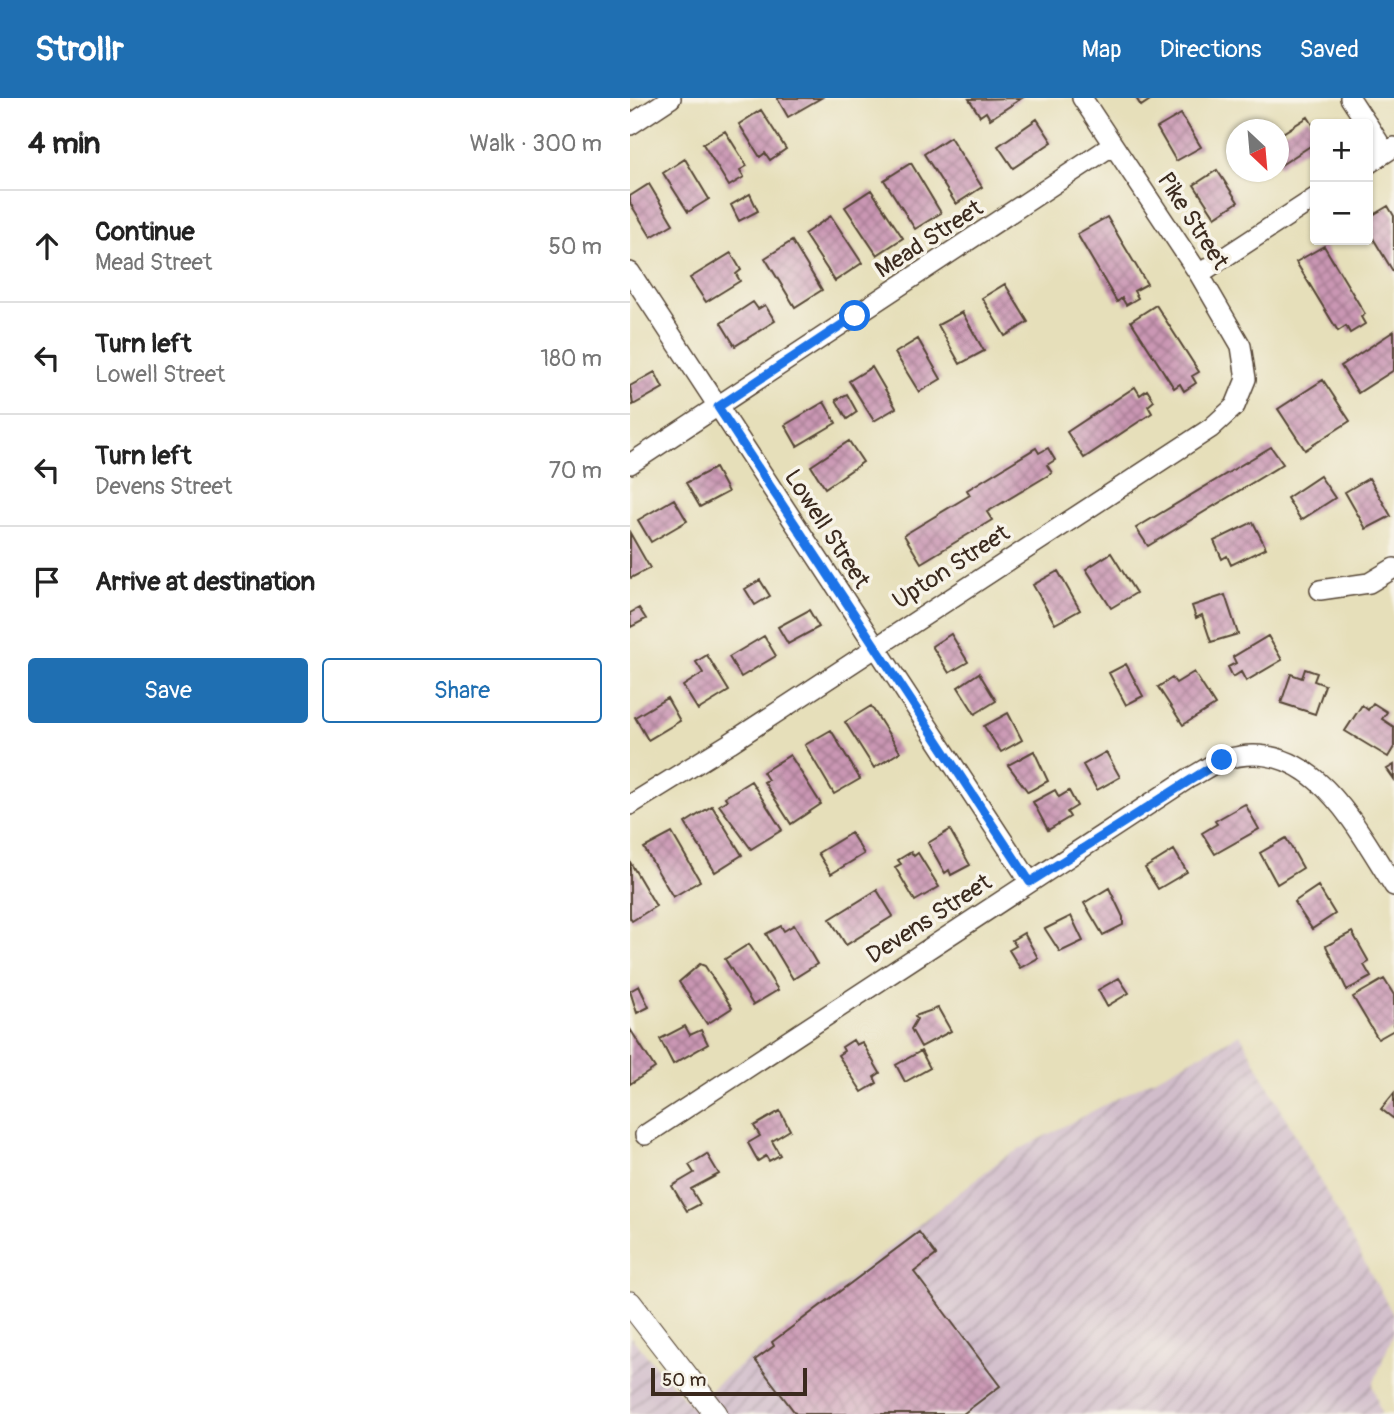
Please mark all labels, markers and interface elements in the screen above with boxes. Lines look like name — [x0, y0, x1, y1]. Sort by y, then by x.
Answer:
text: Strollr — [35, 29, 124, 70]
text: Map — [1082, 35, 1122, 64]
text: Directions — [1160, 35, 1261, 64]
text: Saved — [1299, 35, 1359, 64]
north arrow — [1226, 119, 1289, 182]
map controls — [1310, 119, 1373, 245]
button: + — [1310, 119, 1373, 182]
text: 4 min — [28, 125, 101, 162]
text: Walk · 300 m — [470, 129, 602, 158]
street label: Pike Street — [1151, 167, 1235, 275]
button: − — [1310, 182, 1373, 245]
street label: Mead Street — [870, 193, 988, 284]
text: Continue — [95, 216, 195, 248]
icon: ahead — [28, 227, 66, 265]
text: 50 m — [548, 232, 602, 261]
text: Mead Street — [95, 248, 212, 277]
route start — [839, 300, 870, 331]
text: Turn left — [95, 328, 191, 360]
icon: left — [28, 339, 66, 377]
text: 180 m — [540, 344, 602, 373]
text: Lowell Street — [95, 360, 225, 389]
text: Turn left — [95, 440, 191, 472]
icon: left — [28, 451, 66, 489]
text: 70 m — [549, 456, 602, 485]
street label: Lowell Street — [778, 464, 876, 594]
text: Devens Street — [95, 472, 232, 501]
street label: Upton Street — [887, 518, 1015, 615]
icon: arrive — [28, 563, 66, 601]
text: Arrive at destination — [95, 566, 315, 598]
button: Save — [28, 658, 308, 723]
button: Share — [322, 658, 602, 723]
route end — [1206, 744, 1237, 775]
street label: Devens Street — [861, 868, 997, 970]
scale bar — [651, 1365, 807, 1397]
text: 50 m — [662, 1368, 706, 1392]

